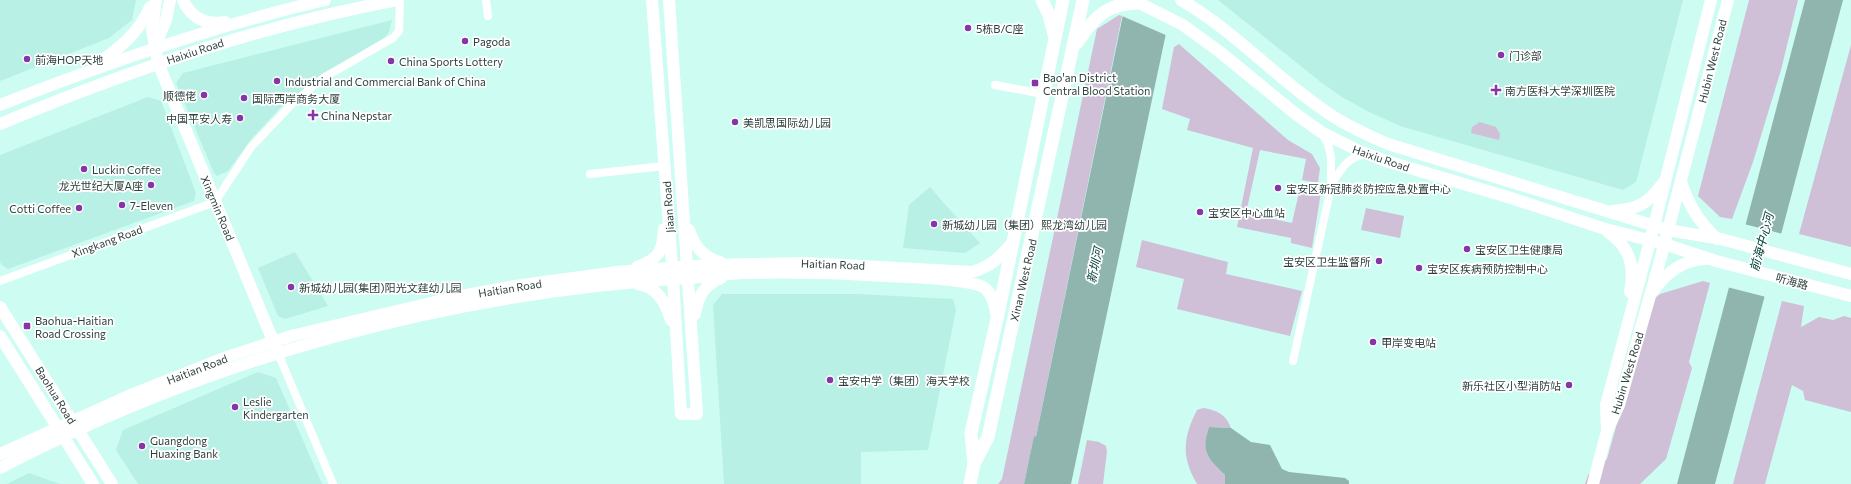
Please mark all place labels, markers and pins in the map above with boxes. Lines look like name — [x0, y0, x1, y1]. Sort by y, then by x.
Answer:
place label: 5栋B/C座 — [976, 22, 1024, 35]
marker: 5栋B/C座 — [963, 23, 973, 33]
place label: Pagoda — [473, 35, 510, 48]
marker: Pagoda — [460, 36, 470, 46]
place label: 门诊部 — [1509, 49, 1542, 62]
marker: 门诊部 — [1496, 50, 1506, 60]
place label: 前海HOP天地 — [35, 53, 103, 66]
marker: 前海HOP天地 — [22, 54, 32, 64]
place label: China Sports Lottery — [399, 55, 503, 68]
marker: China Sports Lottery — [386, 56, 396, 66]
place label: Bao'an District Central Blood Station — [1043, 71, 1150, 97]
place label: Industrial and Commercial Bank of China — [285, 75, 486, 88]
marker: Industrial and Commercial Bank of China — [272, 76, 282, 86]
marker: Bao'an District Central Blood Station — [1030, 78, 1040, 88]
marker: 南方医科大学深圳医院 — [1490, 84, 1502, 96]
place label: 南方医科大学深圳医院 — [1505, 84, 1615, 97]
place label: 顺德佬 — [163, 89, 196, 102]
marker: 顺德佬 — [199, 90, 209, 100]
place label: 国际西岸商务大厦 — [252, 92, 340, 105]
marker: 国际西岸商务大厦 — [239, 93, 249, 103]
place label: China Nepstar — [321, 109, 393, 122]
marker: China Nepstar — [308, 110, 318, 120]
place label: 中国平安人寿 — [166, 112, 232, 125]
marker: 中国平安人寿 — [235, 113, 245, 123]
place label: 美凯思国际幼儿园 — [743, 116, 831, 129]
marker: 美凯思国际幼儿园 — [730, 117, 740, 127]
place label: Luckin Coffee — [92, 163, 161, 176]
marker: Luckin Coffee — [79, 164, 89, 174]
place label: 龙光世纪大厦A座 — [58, 179, 143, 192]
marker: 龙光世纪大厦A座 — [146, 180, 156, 190]
place label: 宝安区新冠肺炎防控应急处置中心 — [1286, 182, 1451, 195]
marker: 宝安区新冠肺炎防控应急处置中心 — [1273, 183, 1283, 193]
place label: 7-Eleven — [130, 199, 173, 212]
marker: 7-Eleven — [117, 200, 127, 210]
place label: Cotti Coffee — [9, 202, 71, 215]
marker: Cotti Coffee — [74, 203, 84, 213]
place label: 宝安区中心血站 — [1208, 206, 1285, 219]
marker: 宝安区中心血站 — [1195, 207, 1205, 217]
place label: 新城幼儿园（集团）熙龙湾幼儿园 — [942, 218, 1107, 231]
marker: 新城幼儿园（集团）熙龙湾幼儿园 — [929, 219, 939, 229]
place label: 宝安区卫生健康局 — [1475, 243, 1563, 256]
marker: 宝安区卫生健康局 — [1462, 244, 1472, 254]
place label: 宝安区卫生监督所 — [1283, 255, 1371, 268]
marker: 宝安区卫生监督所 — [1374, 256, 1384, 266]
place label: 宝安区疾病预防控制中心 — [1427, 262, 1548, 275]
marker: 宝安区疾病预防控制中心 — [1414, 263, 1424, 273]
place label: 新城幼儿园(集团)阳光文莛幼儿园 — [299, 281, 461, 294]
marker: 新城幼儿园(集团)阳光文莛幼儿园 — [286, 282, 296, 292]
place label: Baohua-Haitian Road Crossing — [35, 314, 114, 340]
marker: Baohua-Haitian Road Crossing — [22, 321, 32, 331]
place label: 甲岸变电站 — [1381, 336, 1436, 349]
marker: 甲岸变电站 — [1368, 337, 1378, 347]
place label: 宝安中学（集团）海天学校 — [838, 374, 970, 387]
marker: 宝安中学（集团）海天学校 — [825, 375, 835, 385]
place label: 新乐社区小型消防站 — [1462, 379, 1561, 392]
marker: 新乐社区小型消防站 — [1564, 380, 1574, 390]
place label: Leslie Kindergarten — [243, 395, 309, 421]
marker: Leslie Kindergarten — [230, 402, 240, 412]
place label: Guangdong Huaxing Bank — [150, 434, 218, 460]
marker: Guangdong Huaxing Bank — [137, 441, 147, 451]

